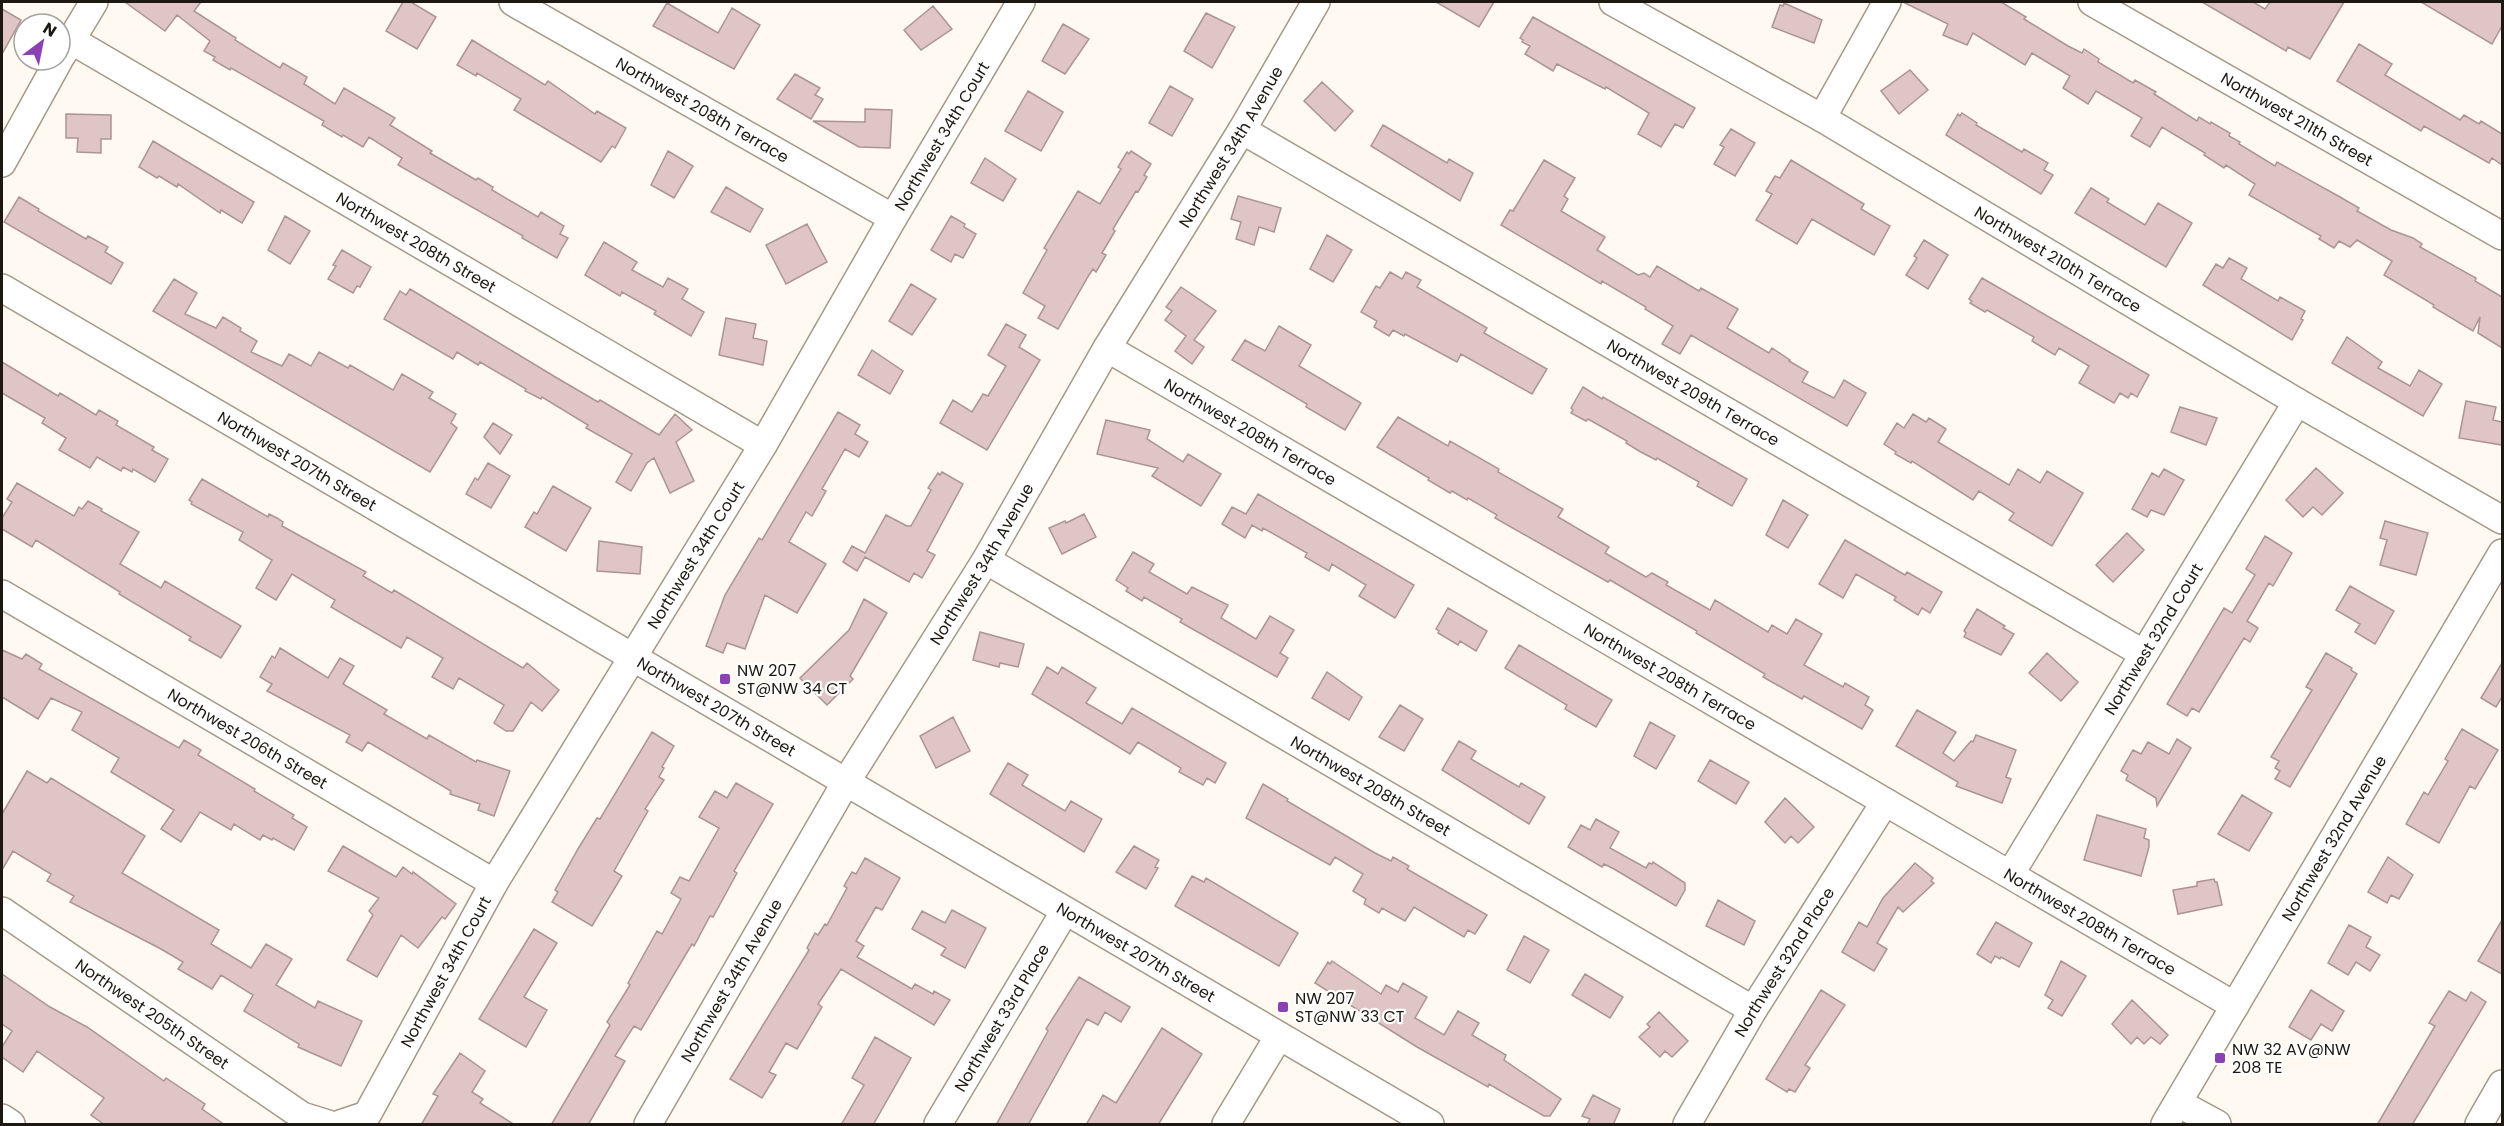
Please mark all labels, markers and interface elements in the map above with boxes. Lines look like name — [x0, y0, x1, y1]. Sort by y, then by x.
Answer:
north arrow — [12, 12, 72, 72]
text: N — [38, 17, 61, 43]
street label: Northwest 208th Terrace — [612, 51, 793, 168]
street label: Northwest 34th Court — [889, 57, 995, 215]
street label: Northwest 34th Avenue — [1173, 62, 1288, 232]
street label: Northwest 211th Street — [2217, 66, 2377, 172]
street label: Northwest 208th Street — [332, 186, 501, 298]
street label: Northwest 210th Terrace — [1970, 200, 2146, 318]
street label: Northwest 209th Terrace — [1603, 333, 1784, 451]
street label: Northwest 208th Terrace — [1160, 372, 1341, 491]
street label: Northwest 207th Street — [214, 405, 381, 516]
street label: Northwest 34th Court — [641, 476, 750, 633]
street label: Northwest 34th Avenue — [924, 479, 1039, 649]
street label: Northwest 32nd Court — [2098, 558, 2208, 719]
street label: Northwest 208th Terrace — [1580, 617, 1761, 736]
street label: Northwest 207th Street — [633, 651, 800, 762]
place label: NW 207 ST@NW 34 CT — [737, 659, 848, 700]
marker: NW 207 ST@NW 34 CT — [718, 672, 732, 686]
street label: Northwest 206th Street — [164, 682, 332, 794]
street label: Northwest 208th Street — [1287, 730, 1455, 842]
street label: Northwest 32nd Avenue — [2276, 751, 2392, 925]
street label: Northwest 208th Terrace — [2000, 862, 2180, 981]
street label: Northwest 32nd Place — [1728, 882, 1840, 1041]
street label: Northwest 34th Court — [395, 891, 496, 1051]
street label: Northwest 34th Avenue — [675, 894, 788, 1066]
street label: Northwest 207th Street — [1052, 896, 1220, 1007]
street label: Northwest 33rd Place — [948, 939, 1055, 1096]
street label: Northwest 205th Street — [71, 953, 234, 1075]
place label: NW 207 ST@NW 33 CT — [1295, 987, 1405, 1028]
marker: NW 207 ST@NW 33 CT — [1276, 1000, 1290, 1014]
place label: NW 32 AV@NW 208 TE — [2232, 1038, 2351, 1079]
marker: NW 32 AV@NW 208 TE — [2213, 1051, 2227, 1065]

